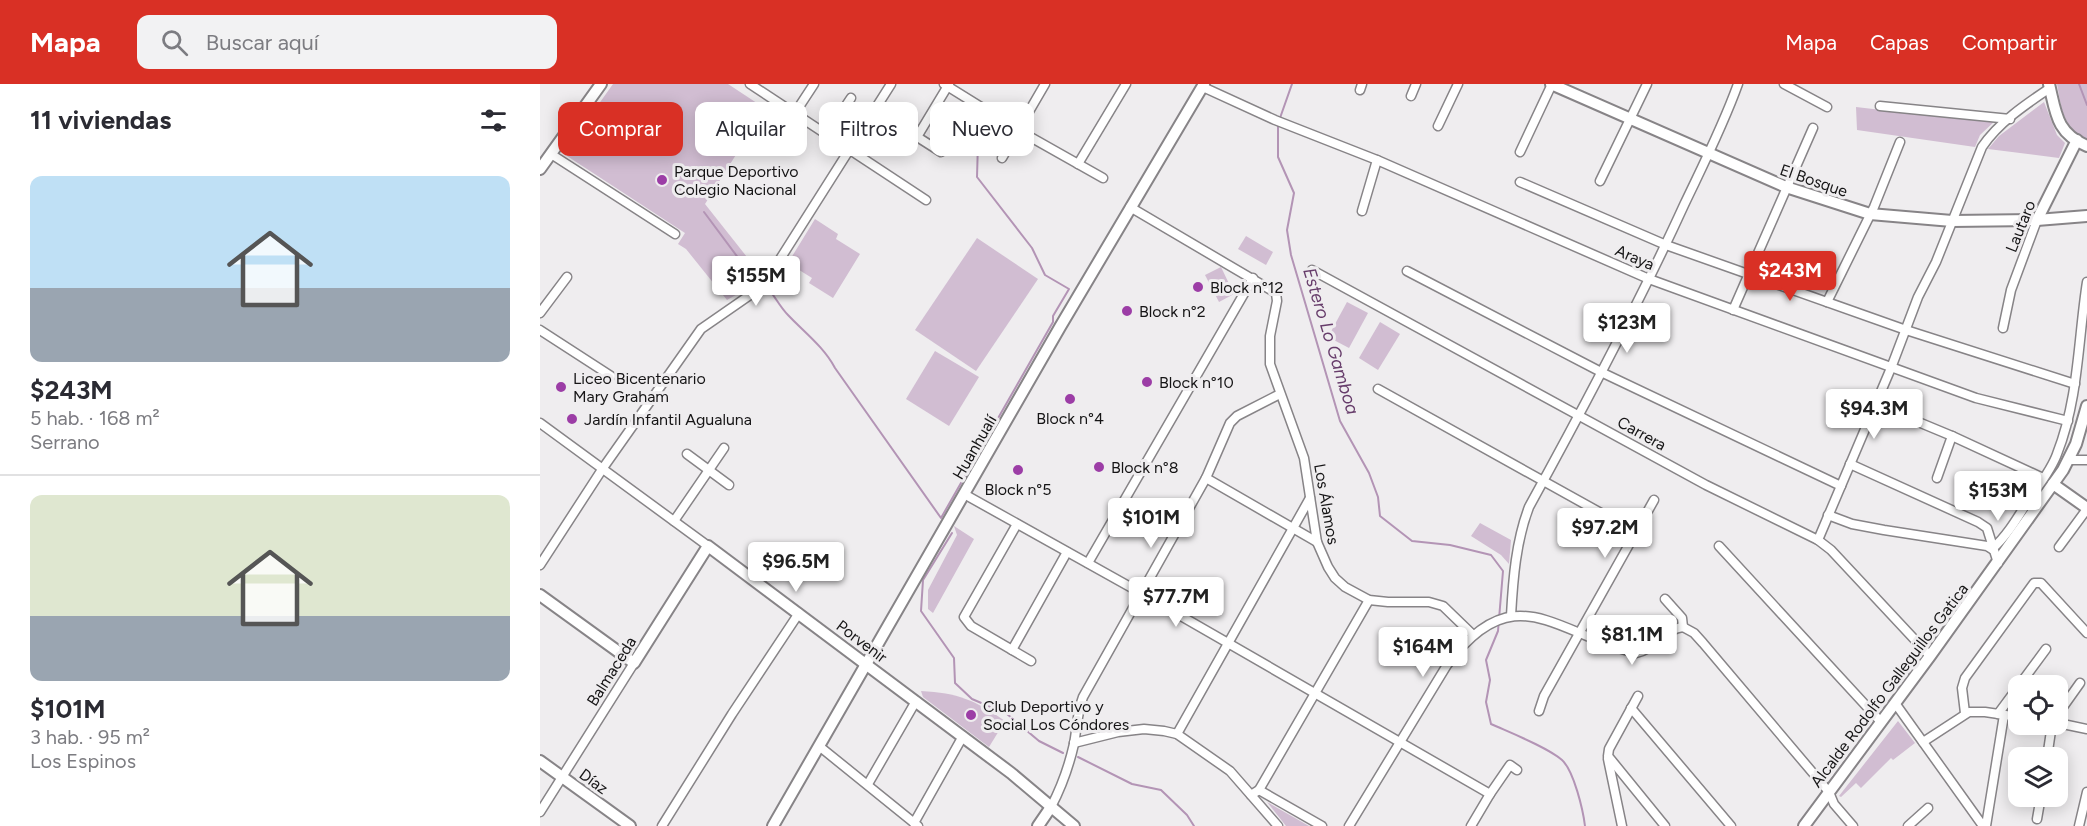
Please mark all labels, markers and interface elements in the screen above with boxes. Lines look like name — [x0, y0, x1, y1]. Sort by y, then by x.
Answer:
search box — [137, 15, 557, 69]
text: Mapa — [30, 25, 101, 59]
icon: search — [158, 26, 191, 59]
text: Buscar aquí — [206, 29, 319, 56]
text: Mapa — [1785, 30, 1837, 55]
text: Capas — [1870, 30, 1929, 55]
text: Compartir — [1962, 30, 2057, 55]
chip: Comprar — [558, 102, 683, 156]
chip: Alquilar — [695, 102, 807, 156]
chip: Filtros — [819, 102, 918, 156]
chip: Nuevo — [930, 102, 1034, 156]
text: 11 viviendas — [30, 104, 171, 136]
icon: filters — [477, 104, 510, 137]
street label: El Bosque — [1777, 160, 1850, 201]
place label: Parque Deportivo Colegio Nacional — [674, 162, 799, 199]
marker: Parque Deportivo Colegio Nacional — [655, 173, 669, 187]
street label: Lautaro — [2001, 197, 2039, 255]
icon: home — [216, 215, 324, 323]
street label: Araya — [1612, 241, 1657, 274]
pin: $243M — [1748, 251, 1832, 302]
pin: $155M — [714, 256, 798, 307]
text: $243M — [1758, 258, 1822, 282]
text: $155M — [726, 263, 786, 287]
water label: Estero Lo Gamboa — [1298, 265, 1364, 417]
place label: Block n°12 — [1210, 278, 1283, 297]
marker: Block n°12 — [1191, 280, 1205, 294]
place label: Block n°2 — [1139, 302, 1206, 321]
pin: $123M — [1585, 303, 1669, 354]
marker: Block n°2 — [1120, 304, 1134, 318]
text: $123M — [1597, 310, 1657, 334]
place label: Liceo Bicentenario Mary Graham — [573, 369, 706, 406]
place label: Block n°10 — [1159, 373, 1234, 392]
text: $243M — [30, 374, 113, 406]
marker: Block n°10 — [1140, 375, 1154, 389]
marker: Liceo Bicentenario Mary Graham — [554, 380, 568, 394]
pin: $94.3M — [1825, 389, 1923, 440]
marker: Block n°4 — [1063, 392, 1077, 406]
text: $94.3M — [1840, 396, 1908, 420]
text: 5 hab. · 168 m² — [30, 406, 160, 430]
place label: Block n°4 — [1036, 409, 1104, 428]
place label: Jardín Infantil Agualuna — [584, 410, 752, 429]
street label: Huanhualí — [948, 411, 1001, 483]
marker: Jardín Infantil Agualuna — [565, 412, 579, 426]
street label: Carrera — [1614, 412, 1669, 455]
text: Serrano — [30, 430, 100, 454]
place label: Block n°8 — [1111, 458, 1179, 477]
marker: Block n°8 — [1092, 460, 1106, 474]
street label: Los Álamos — [1310, 462, 1343, 546]
marker: Block n°5 — [1011, 463, 1025, 477]
pin: $153M — [1956, 471, 2040, 522]
text: $153M — [1968, 478, 2028, 502]
place label: Block n°5 — [985, 480, 1051, 499]
pin: $101M — [1109, 498, 1193, 549]
text: $101M — [1122, 505, 1180, 529]
pin: $97.2M — [1556, 508, 1654, 559]
text: $97.2M — [1571, 515, 1639, 539]
icon: home — [216, 534, 324, 642]
pin: $96.5M — [747, 542, 845, 593]
text: $96.5M — [762, 549, 830, 573]
pin: $77.7M — [1127, 577, 1225, 628]
street label: Alcalde Rodolfo Galleguillos Gatica — [1807, 580, 1972, 791]
text: $77.7M — [1143, 584, 1209, 608]
pin: $81.1M — [1583, 615, 1681, 666]
street label: Porvenir — [833, 616, 891, 667]
text: $81.1M — [1601, 622, 1663, 646]
pin: $164M — [1381, 627, 1465, 678]
street label: Balmaceda — [583, 633, 640, 709]
text: $164M — [1393, 634, 1453, 658]
map controls — [2008, 675, 2068, 807]
button: locate — [2008, 675, 2068, 735]
text: $101M — [30, 693, 105, 725]
place label: Club Deportivo y Social Los Cóndores — [983, 697, 1129, 734]
marker: Club Deportivo y Social Los Cóndores — [964, 708, 978, 722]
text: 3 hab. · 95 m² — [30, 725, 150, 749]
button: layers — [2008, 747, 2068, 807]
text: Los Espinos — [30, 749, 136, 773]
street label: Díaz — [576, 765, 612, 798]

